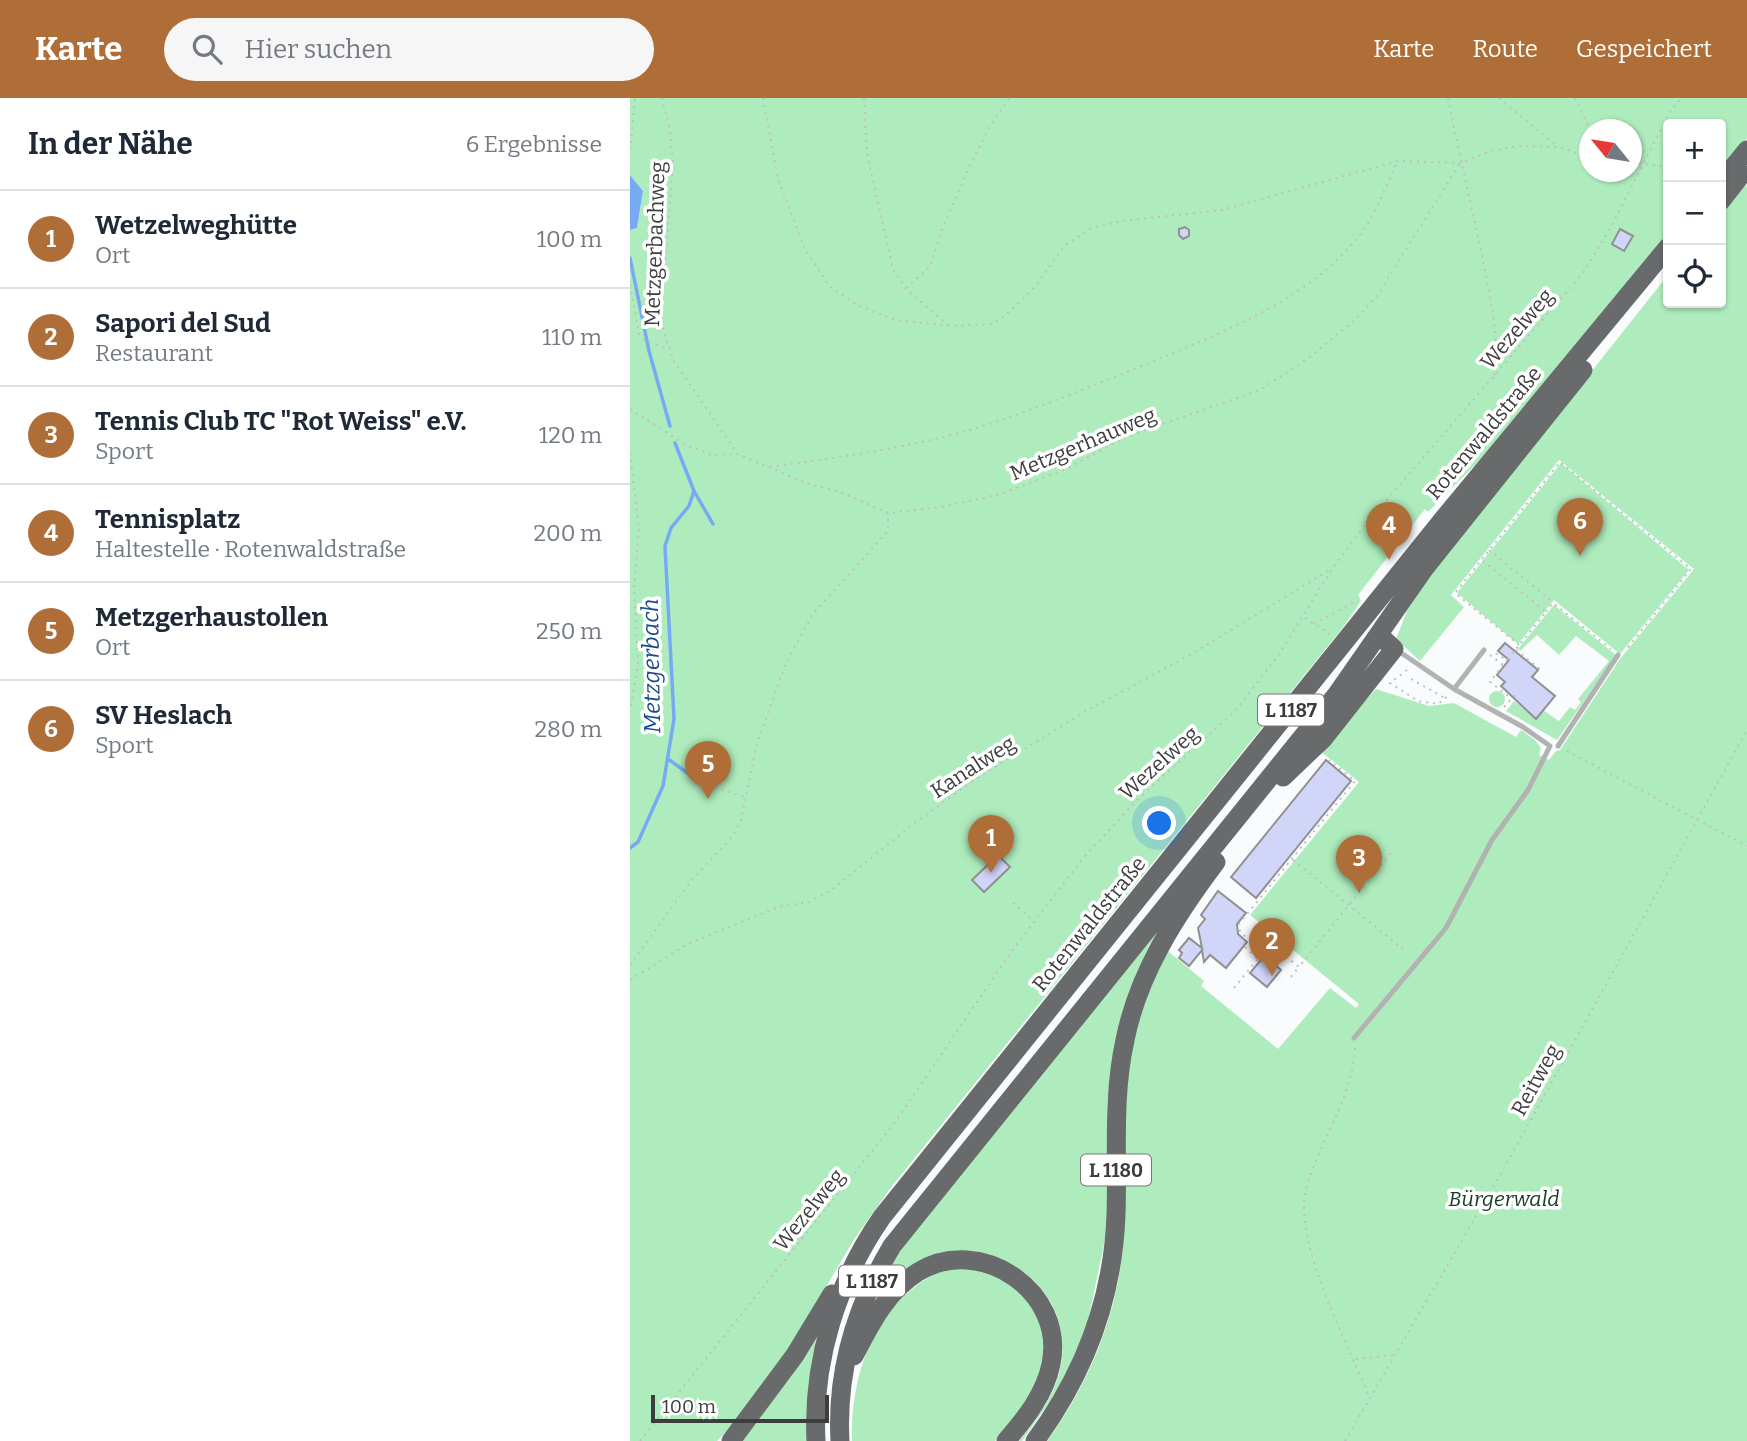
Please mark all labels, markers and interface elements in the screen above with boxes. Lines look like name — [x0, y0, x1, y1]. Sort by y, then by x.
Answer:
search box — [164, 18, 654, 81]
text: Karte — [35, 29, 122, 69]
icon: search — [188, 30, 226, 68]
text: Hier suchen — [244, 34, 392, 65]
text: Karte — [1373, 35, 1435, 63]
text: Route — [1473, 35, 1538, 63]
text: Gespeichert — [1576, 35, 1712, 63]
north arrow — [1579, 119, 1642, 182]
map controls — [1663, 119, 1726, 308]
button: + — [1663, 119, 1726, 182]
text: In der Nähe — [28, 126, 193, 162]
text: 6 Ergebnisse — [466, 130, 602, 158]
street label: Metzgerbachweg — [639, 161, 671, 327]
button: − — [1663, 182, 1726, 245]
text: Wetzelweghütte — [95, 210, 297, 241]
text: 1 — [46, 225, 56, 253]
text: 100 m — [537, 225, 602, 253]
text: Ort — [95, 241, 130, 269]
button: locate — [1663, 245, 1726, 308]
street label: Wezelweg — [1475, 283, 1559, 375]
text: Sapori del Sud — [95, 308, 271, 339]
text: 2 — [45, 323, 57, 351]
text: 110 m — [542, 323, 602, 351]
text: Restaurant — [95, 339, 213, 367]
street label: Rotenwaldstraße — [1421, 361, 1547, 505]
street label: Metzgerhauweg — [1006, 401, 1160, 487]
text: Tennis Club TC "Rot Weiss" e.V. — [95, 406, 466, 437]
text: 3 — [44, 421, 58, 449]
text: 120 m — [539, 421, 602, 449]
text: Sport — [95, 437, 154, 465]
pin: 6 — [1557, 498, 1603, 556]
pin: 4 — [1366, 502, 1412, 560]
text: Tennisplatz — [95, 504, 240, 535]
text: 4 — [44, 519, 58, 547]
text: 200 m — [533, 519, 602, 547]
text: Haltestelle · Rotenwaldstraße — [95, 535, 406, 563]
water label: Metzgerbach — [636, 598, 666, 734]
text: Metzgerhaustollen — [95, 602, 328, 633]
text: 5 — [45, 617, 57, 645]
text: 250 m — [536, 617, 602, 645]
text: Ort — [95, 633, 130, 661]
road number: L 1187 — [1258, 694, 1324, 726]
text: SV Heslach — [95, 700, 232, 731]
text: 6 — [44, 715, 58, 743]
text: 280 m — [534, 715, 602, 743]
street label: Wezelweg — [1114, 720, 1204, 806]
street label: Kanalweg — [926, 730, 1020, 804]
text: Sport — [95, 731, 154, 759]
pin: 5 — [685, 741, 731, 799]
your location — [1142, 806, 1176, 840]
pin: 1 — [968, 815, 1014, 873]
pin: 3 — [1336, 835, 1382, 893]
street label: Rotenwaldstraße — [1027, 851, 1151, 997]
pin: 2 — [1249, 918, 1295, 976]
street label: Reitweg — [1506, 1039, 1566, 1120]
road number: L 1180 — [1081, 1154, 1151, 1186]
street label: Wezelweg — [768, 1163, 850, 1256]
park label: Bürgerwald — [1448, 1186, 1560, 1212]
road number: L 1187 — [839, 1266, 905, 1296]
scale bar — [651, 1392, 830, 1424]
text: 100 m — [662, 1395, 716, 1418]

